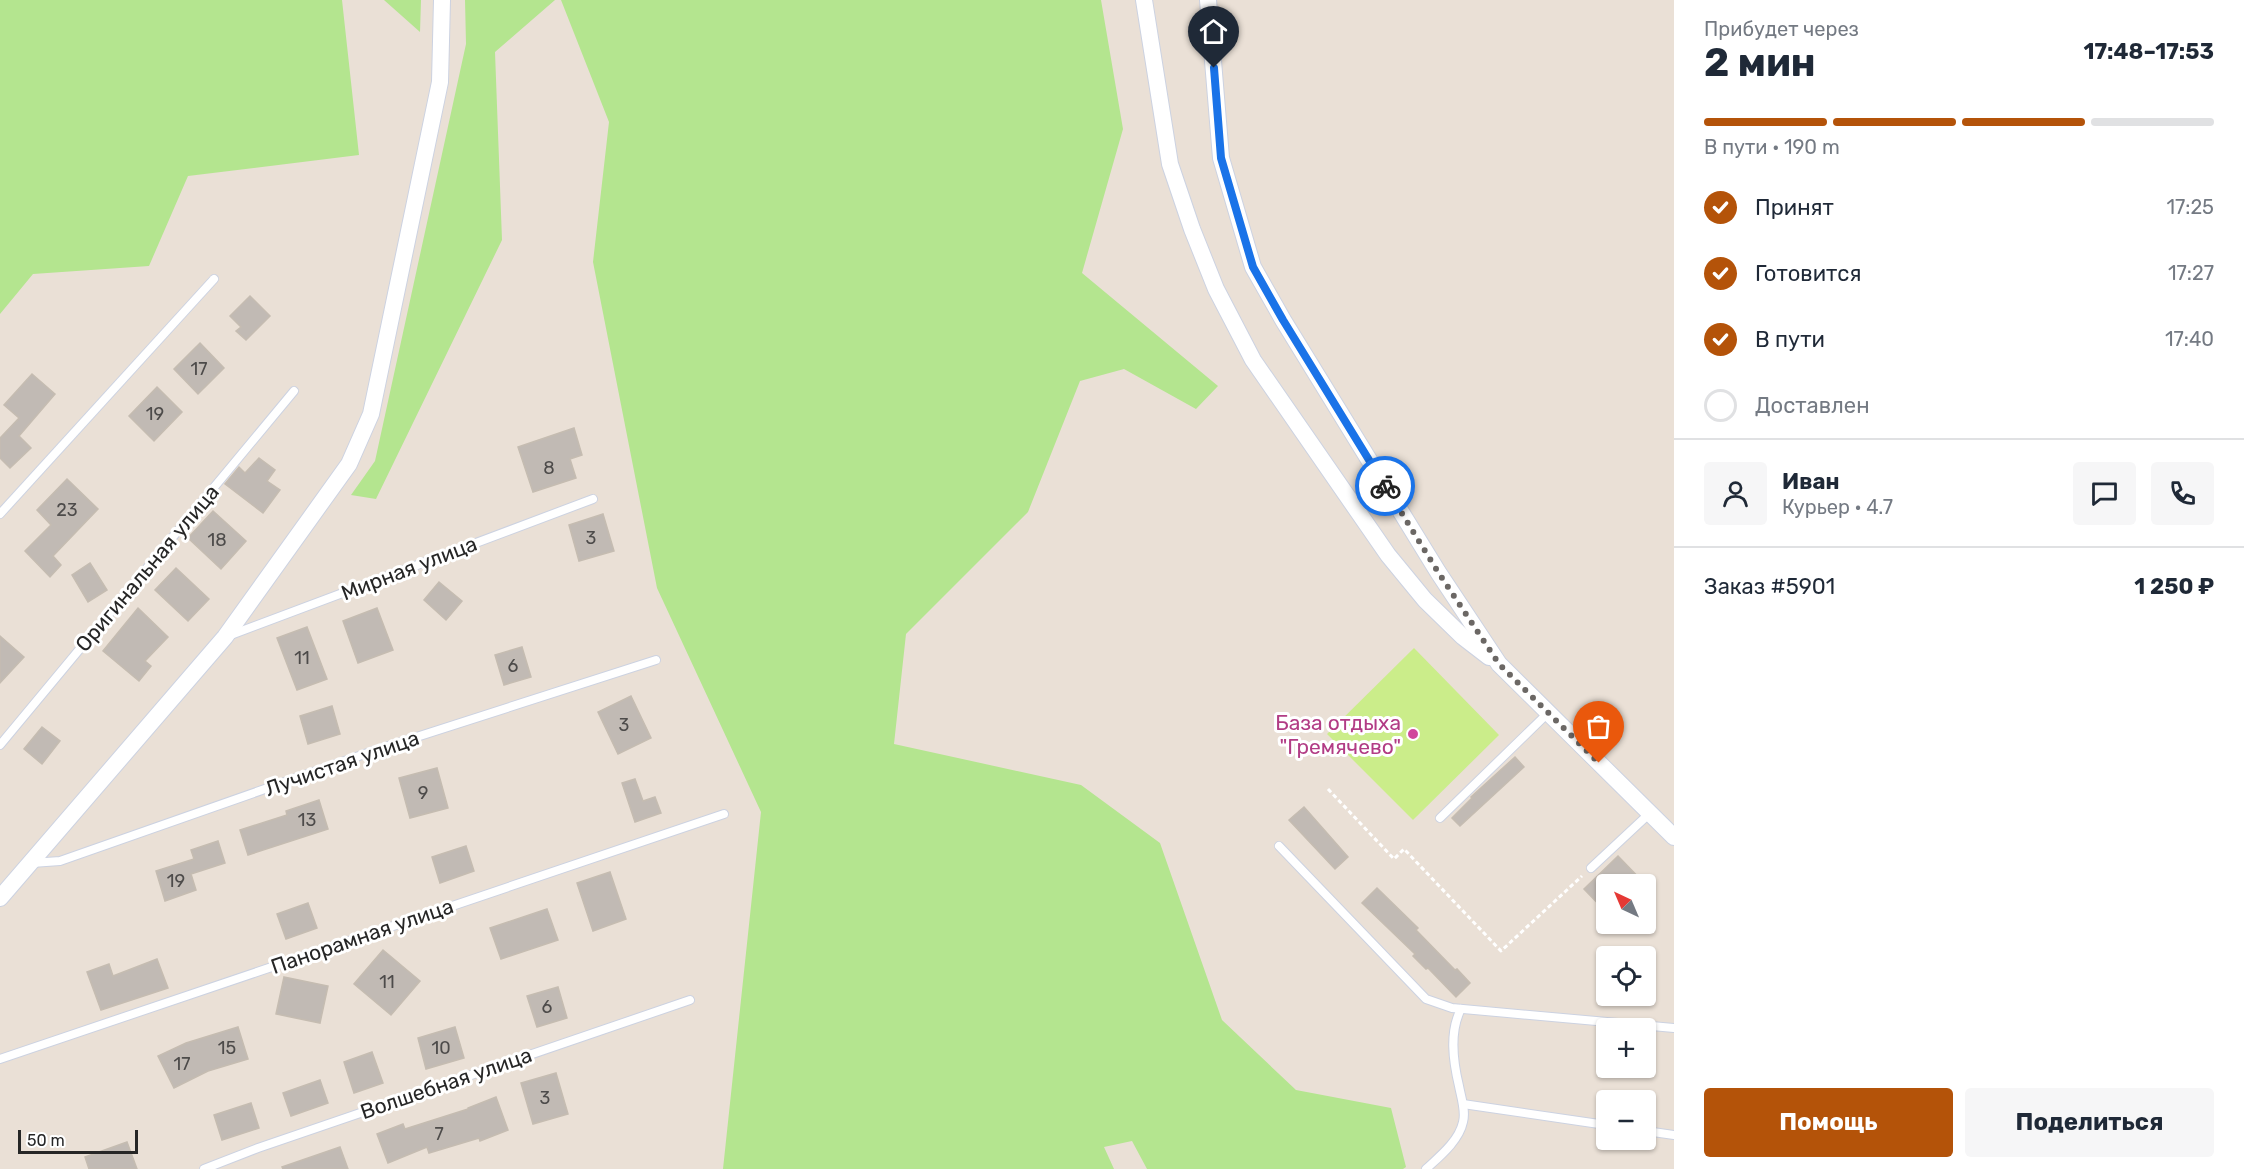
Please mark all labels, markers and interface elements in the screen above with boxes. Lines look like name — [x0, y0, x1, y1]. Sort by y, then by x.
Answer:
pin — [1188, 6, 1239, 68]
icon: home — [1197, 15, 1230, 48]
text: Прибудет через — [1704, 17, 1859, 41]
text: 17:48–17:53 — [2084, 38, 2214, 65]
text: 2 мин — [1704, 40, 1816, 86]
text: В пути · 190 m — [1704, 135, 1840, 159]
icon: check — [1704, 191, 1737, 224]
text: Принят — [1755, 194, 1834, 221]
text: 17:25 — [2166, 195, 2214, 219]
icon: check — [1704, 257, 1737, 290]
text: Готовится — [1755, 260, 1861, 287]
text: 17:27 — [2168, 261, 2214, 285]
icon: check — [1704, 323, 1737, 356]
text: В пути — [1755, 326, 1825, 353]
text: 17:40 — [2165, 327, 2214, 351]
house number: 17 — [191, 358, 207, 380]
text: Доставлен — [1755, 392, 1870, 419]
house number: 19 — [146, 403, 164, 425]
courier — [1355, 456, 1415, 516]
house number: 8 — [543, 457, 555, 479]
button: person — [1704, 462, 1767, 525]
button: chat — [2073, 462, 2136, 525]
button: phone — [2151, 462, 2214, 525]
text: Иван — [1782, 468, 1840, 495]
icon: bike — [1369, 470, 1402, 503]
street label: Оригинальная улица — [70, 480, 224, 656]
text: Курьер · 4.7 — [1782, 495, 1893, 519]
house number: 23 — [56, 499, 78, 521]
house number: 3 — [586, 527, 596, 549]
house number: 18 — [207, 529, 227, 551]
street label: Мирная улица — [338, 531, 480, 605]
text: Заказ #5901 — [1704, 573, 1835, 600]
text: 1 250 ₽ — [2134, 573, 2214, 600]
house number: 11 — [294, 647, 310, 669]
house number: 6 — [508, 655, 519, 677]
pin — [1573, 701, 1624, 763]
place label: База отдыха "Гремячево" — [1275, 710, 1401, 759]
icon: bag — [1582, 710, 1615, 743]
house number: 3 — [619, 714, 629, 736]
street label: Лучистая улица — [262, 725, 422, 801]
marker: База отдыха "Гремячево" — [1406, 727, 1420, 741]
house number: 9 — [418, 782, 428, 804]
house number: 13 — [298, 809, 316, 831]
house number: 19 — [167, 870, 185, 892]
north arrow — [1596, 874, 1656, 934]
map controls — [1596, 874, 1656, 1150]
street label: Панорамная улица — [268, 893, 456, 979]
button: locate — [1596, 946, 1656, 1006]
house number: 11 — [379, 971, 395, 993]
house number: 6 — [542, 996, 553, 1018]
button: + — [1596, 1018, 1656, 1078]
house number: 15 — [218, 1037, 236, 1059]
house number: 10 — [431, 1037, 451, 1059]
street label: Волшебная улица — [357, 1042, 535, 1124]
house number: 17 — [174, 1053, 190, 1075]
house number: 3 — [540, 1087, 550, 1109]
button: Помощь — [1704, 1088, 1953, 1157]
button: Поделиться — [1965, 1088, 2214, 1157]
button: − — [1596, 1090, 1656, 1150]
house number: 7 — [434, 1123, 444, 1145]
scale bar — [18, 1127, 138, 1154]
text: 50 m — [27, 1131, 65, 1150]

